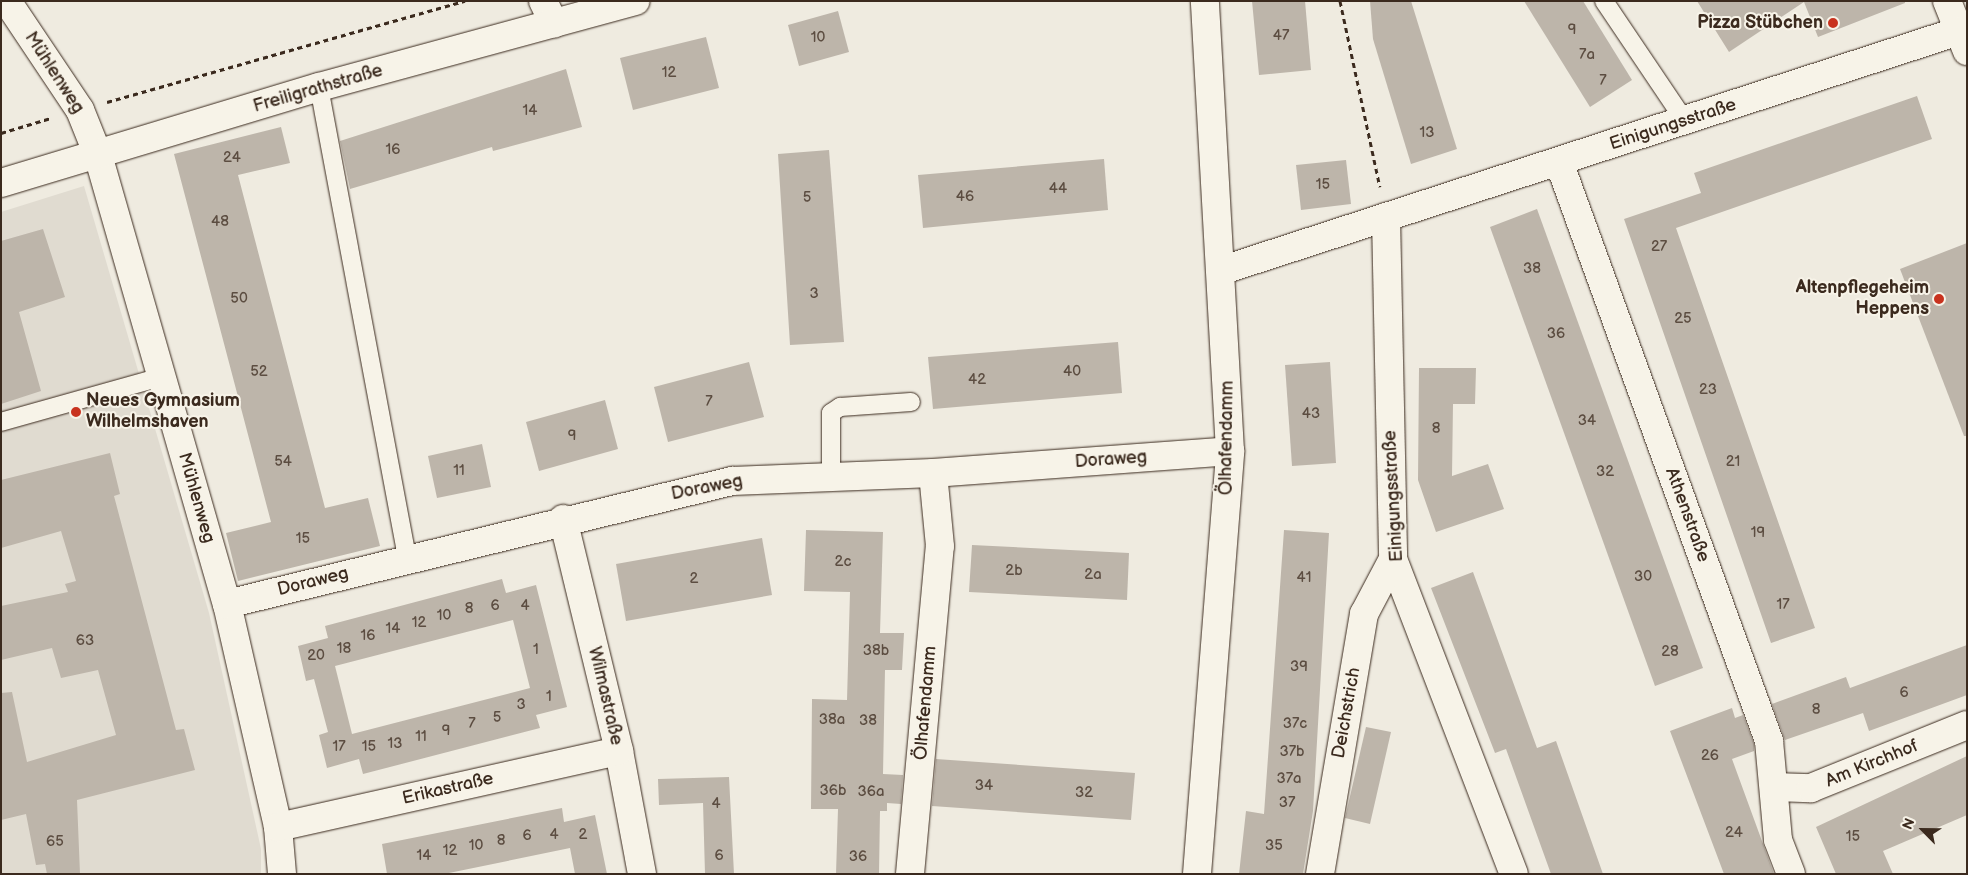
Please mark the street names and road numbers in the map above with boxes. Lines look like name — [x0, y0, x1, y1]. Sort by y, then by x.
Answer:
street label: Mühlenweg — [20, 28, 88, 118]
street label: Freiligrathstraße — [251, 60, 385, 118]
street label: Einigungsstraße — [1607, 94, 1739, 156]
street label: Ölhafendamm — [1215, 381, 1239, 495]
street label: Einigungsstraße — [1380, 430, 1408, 562]
street label: Doraweg — [1074, 447, 1148, 473]
street label: Mühlenweg — [173, 450, 219, 546]
street label: Athenstraße — [1660, 465, 1714, 565]
street label: Doraweg — [669, 470, 745, 506]
street label: Doraweg — [275, 563, 351, 601]
street label: Wilmastraße — [583, 645, 627, 747]
street label: Ölhafendamm — [910, 645, 942, 761]
street label: Deichstrich — [1328, 666, 1366, 760]
street label: Am Kirchhof — [1823, 736, 1921, 792]
street label: Erikastraße — [400, 768, 496, 810]

